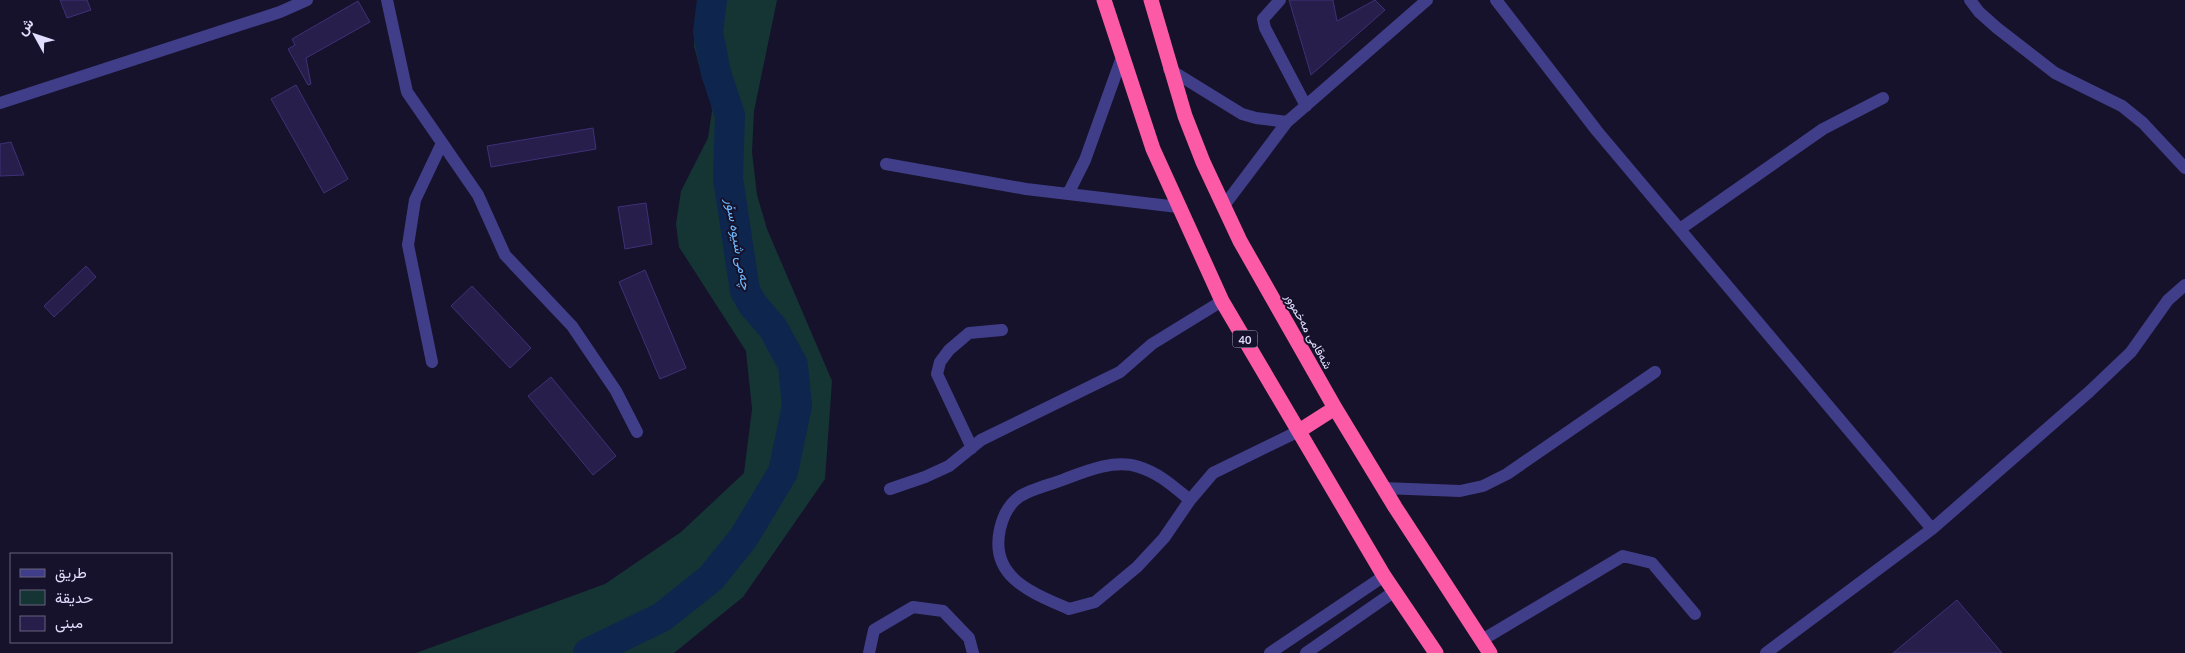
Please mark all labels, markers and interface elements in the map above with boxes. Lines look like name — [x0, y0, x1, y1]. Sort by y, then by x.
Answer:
north arrow — [10, 10, 60, 60]
text: ش — [13, 14, 37, 39]
water label: چەمی شیوە سۆر — [721, 196, 755, 292]
street label: شەقامی مەخموور — [1281, 290, 1336, 372]
road number: 40 — [1232, 330, 1258, 348]
legend — [10, 553, 172, 643]
text: طريق — [55, 563, 87, 583]
text: حديقة — [55, 588, 93, 607]
text: مبنى — [55, 613, 83, 633]

